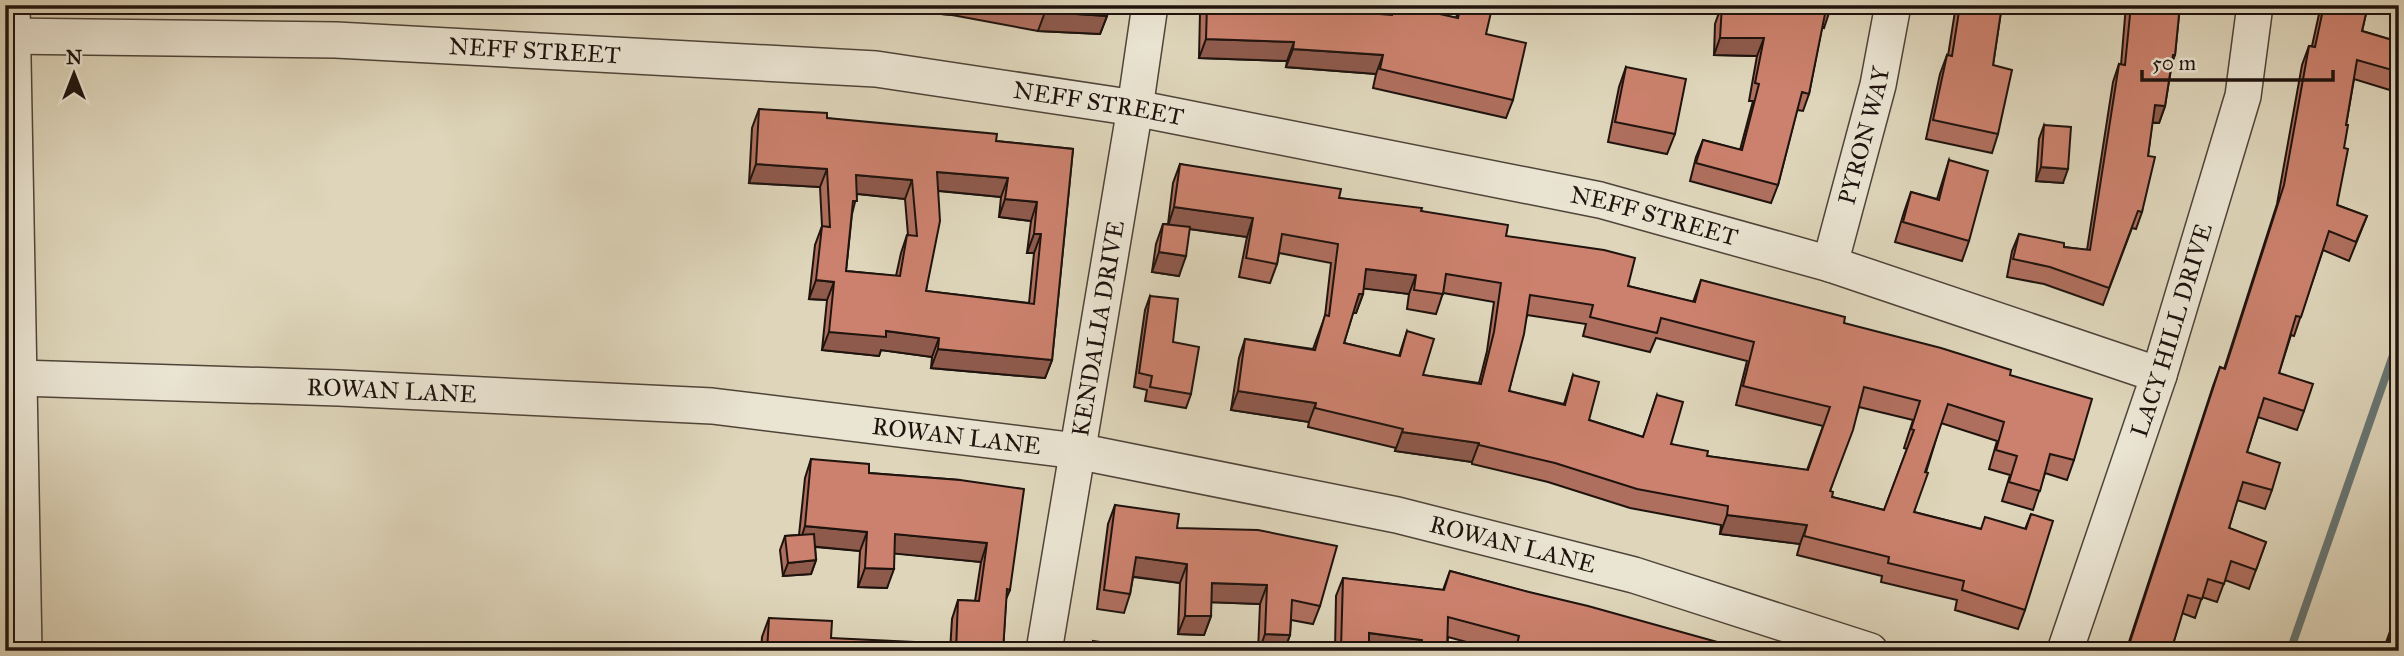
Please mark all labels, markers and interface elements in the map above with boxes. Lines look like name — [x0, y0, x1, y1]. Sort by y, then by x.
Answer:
street label: NEFF STREET — [448, 31, 621, 70]
north arrow — [38, 38, 108, 108]
scale bar — [2142, 38, 2332, 82]
text: N — [66, 46, 82, 69]
text: 50 m — [2152, 50, 2197, 76]
street label: PYRON WAY — [1832, 63, 1896, 208]
street label: NEFF STREET — [1011, 75, 1186, 132]
street label: NEFF STREET — [1568, 179, 1741, 253]
street label: KENDALIA DRIVE — [1065, 218, 1131, 439]
street label: LACY HILL DRIVE — [2124, 220, 2219, 441]
street label: ROWAN LANE — [306, 372, 477, 410]
street label: ROWAN LANE — [870, 411, 1043, 461]
street label: ROWAN LANE — [1427, 509, 1599, 580]

